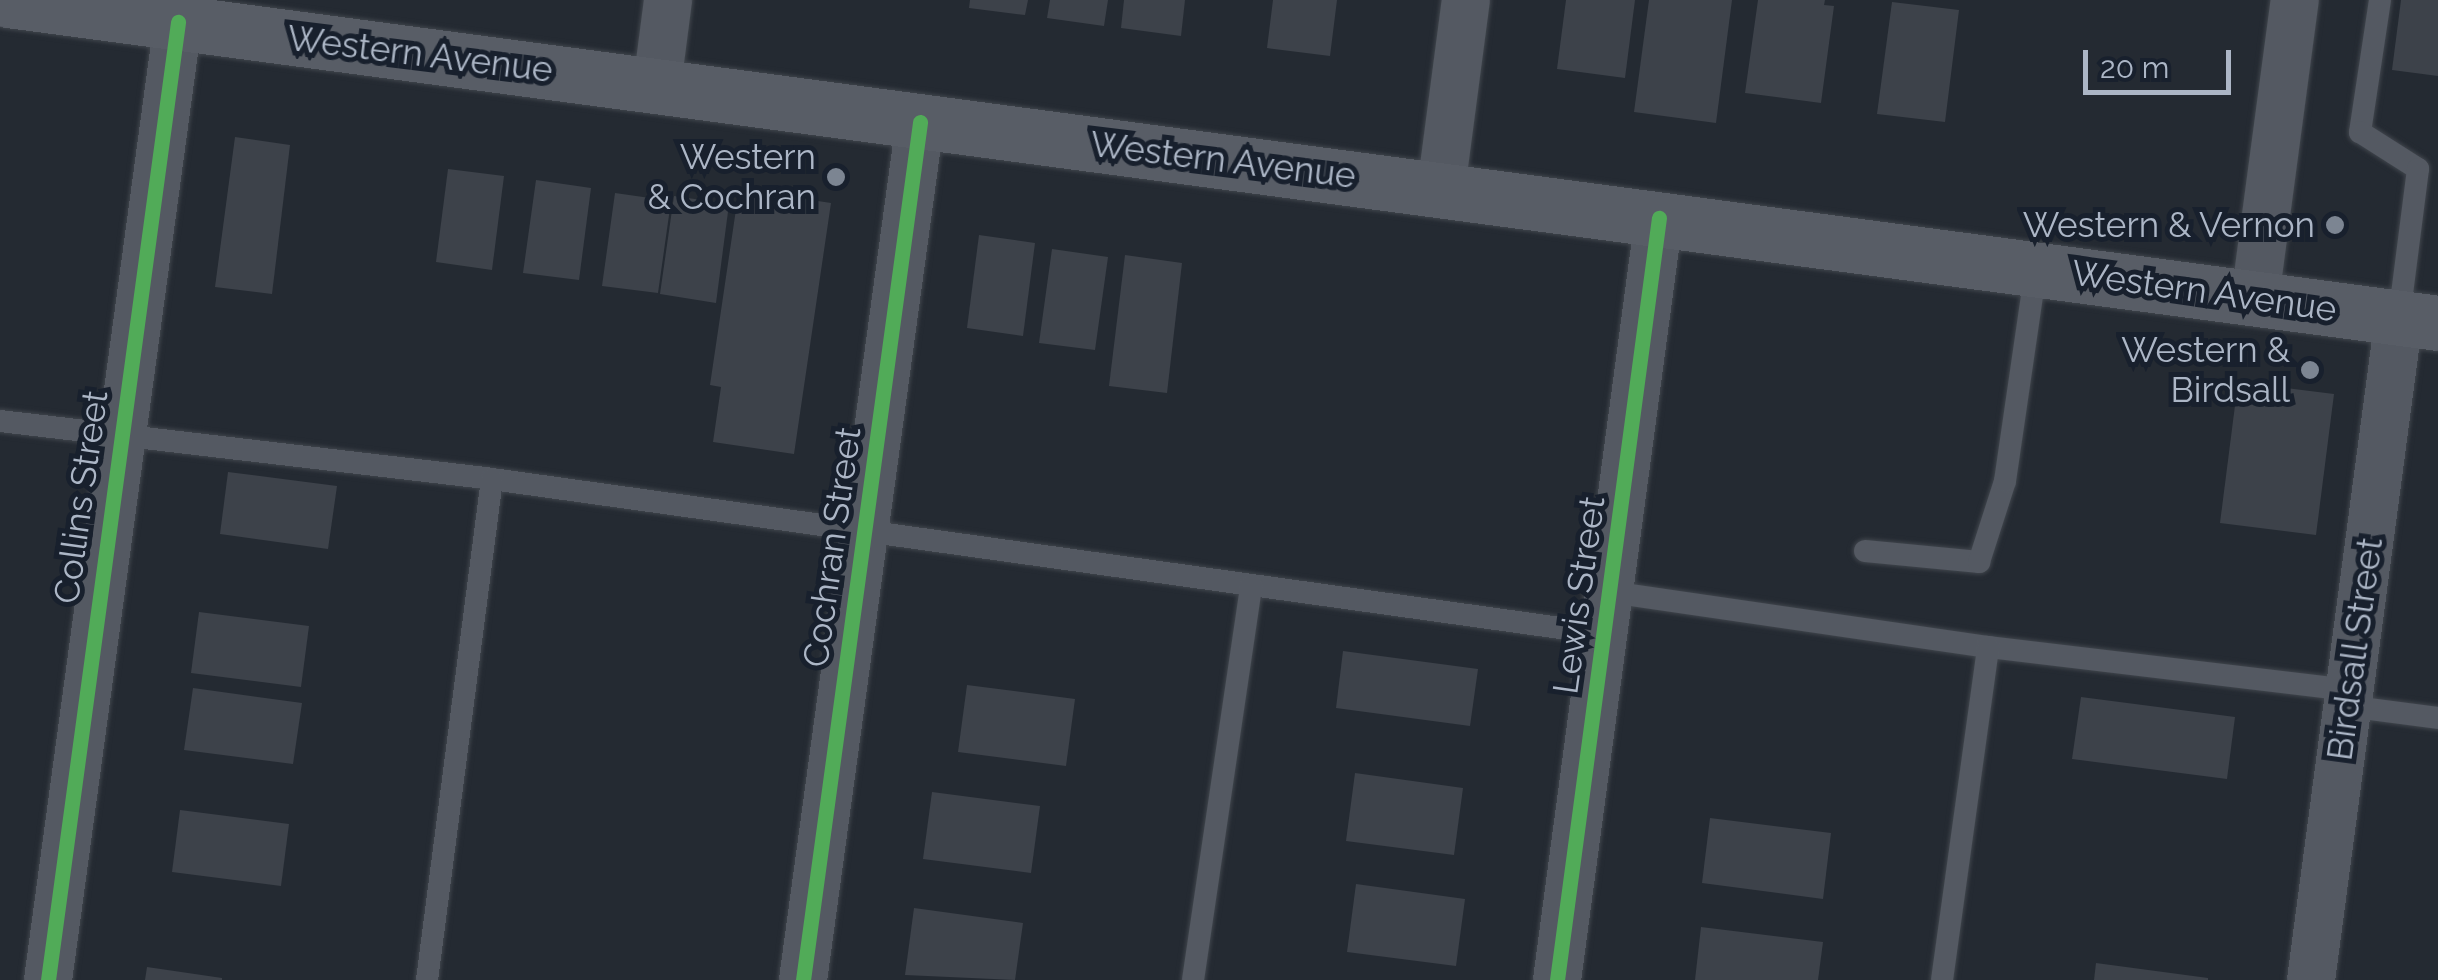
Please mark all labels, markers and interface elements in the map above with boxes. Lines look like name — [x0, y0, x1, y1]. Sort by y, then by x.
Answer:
street label: Western Avenue — [284, 17, 556, 91]
scale bar — [2088, 30, 2236, 92]
text: 20 m — [2100, 50, 2169, 85]
street label: Western Avenue — [1087, 123, 1359, 197]
place label: Western & Cochran — [648, 136, 816, 218]
marker: Western & Cochran — [825, 166, 847, 188]
place label: Western & Vernon — [2022, 204, 2315, 246]
marker: Western & Vernon — [2324, 214, 2346, 236]
street label: Western Avenue — [2068, 252, 2340, 330]
place label: Western & Birdsall — [2121, 329, 2290, 411]
marker: Western & Birdsall — [2299, 359, 2321, 381]
street label: Collins Street — [45, 388, 117, 606]
street label: Cochran Street — [794, 424, 870, 670]
street label: Lewis Street — [1544, 494, 1614, 696]
street label: Birdsall Street — [2319, 534, 2391, 764]

